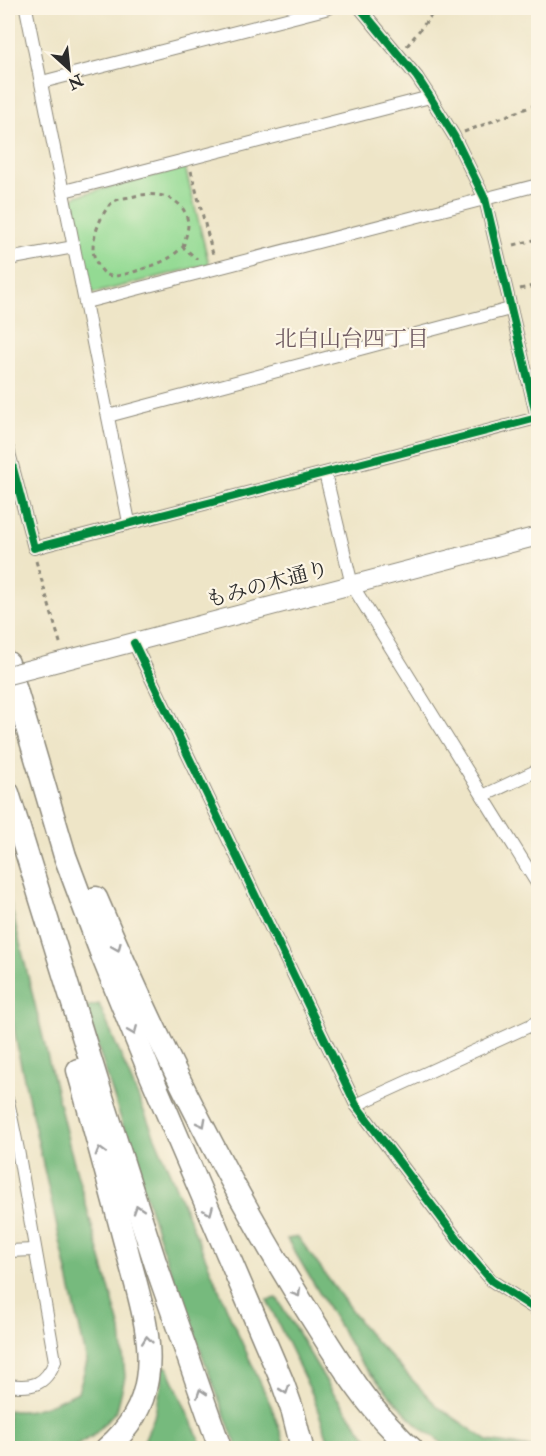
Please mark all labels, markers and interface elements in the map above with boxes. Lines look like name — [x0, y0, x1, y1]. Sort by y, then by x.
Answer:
north arrow — [39, 39, 99, 99]
text: N — [64, 69, 87, 94]
district label: 北白山台四丁目 — [275, 325, 429, 353]
street label: もみの木通り — [203, 555, 331, 614]
one-way arrow — [110, 941, 122, 952]
one-way arrow — [126, 1025, 138, 1036]
one-way arrow — [194, 1117, 206, 1128]
one-way arrow — [95, 1146, 108, 1156]
one-way arrow — [133, 1204, 145, 1215]
one-way arrow — [202, 1204, 214, 1215]
one-way arrow — [289, 1287, 301, 1297]
one-way arrow — [141, 1335, 154, 1345]
one-way arrow — [278, 1384, 291, 1395]
one-way arrow — [195, 1388, 208, 1399]

